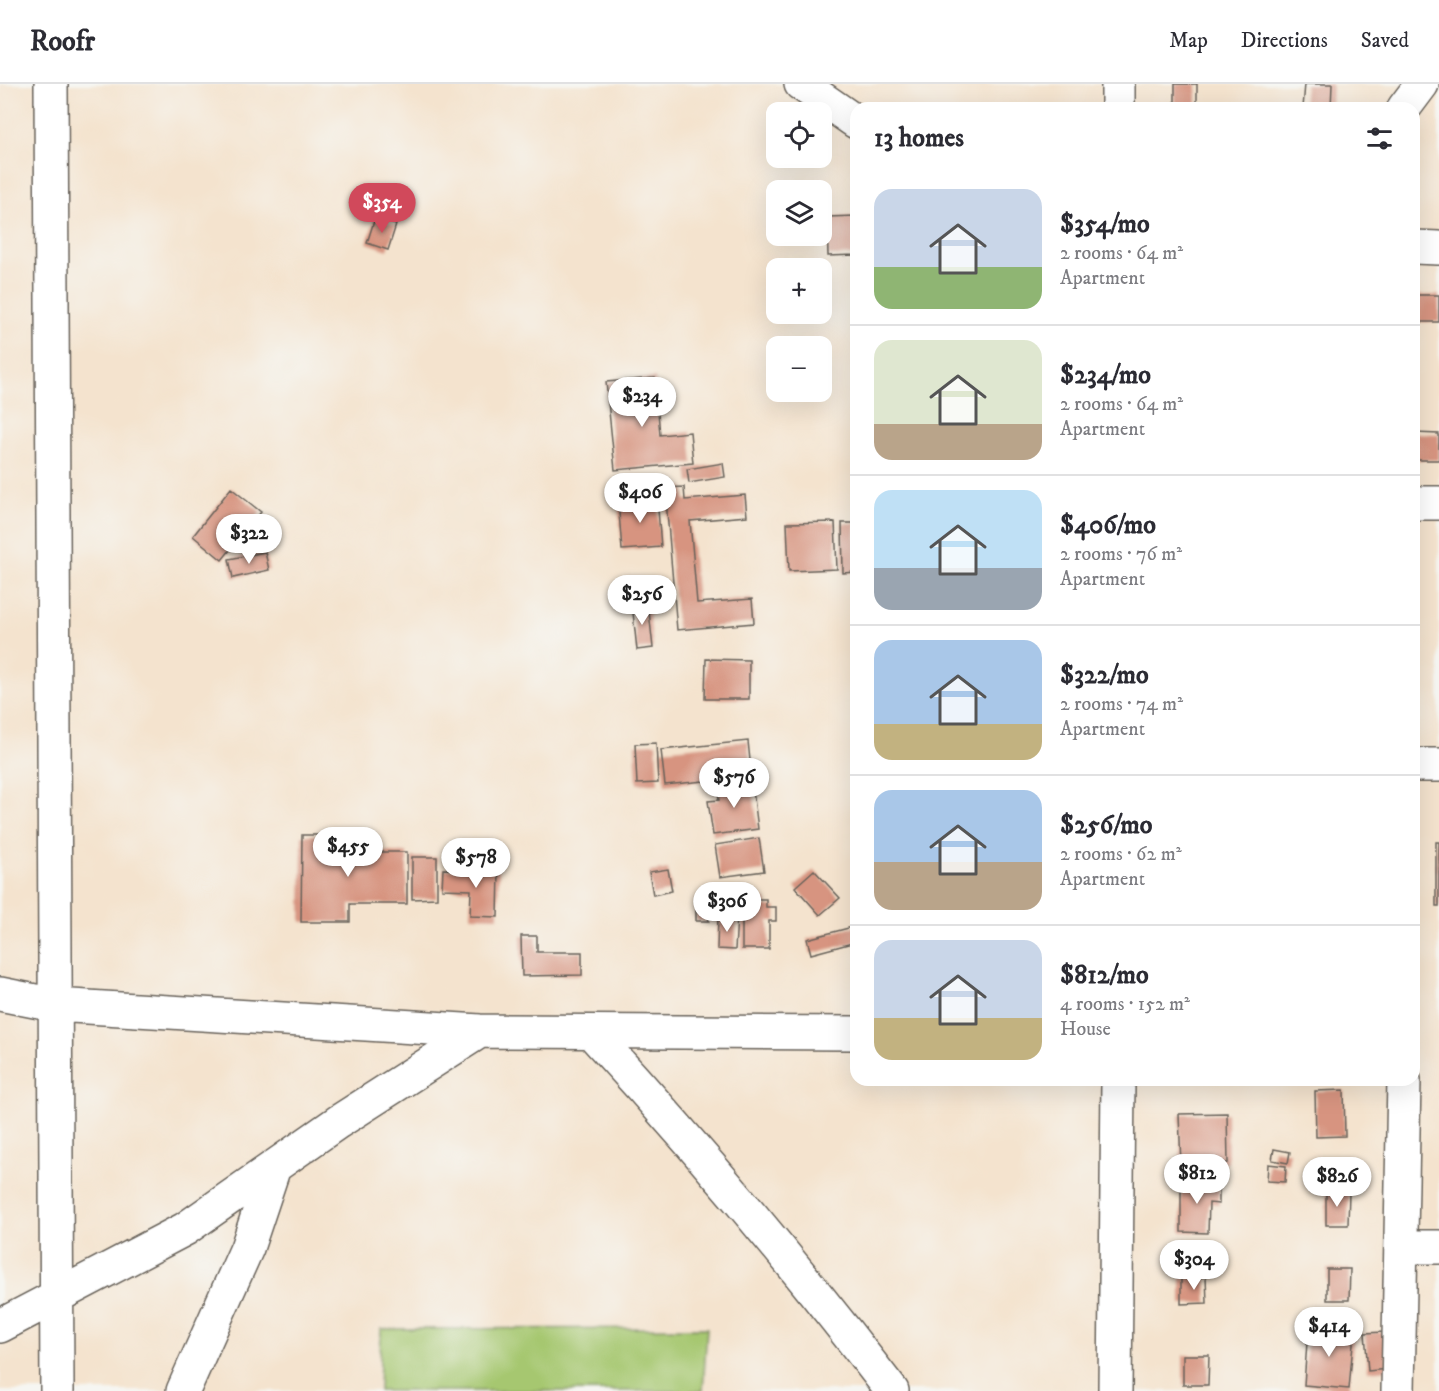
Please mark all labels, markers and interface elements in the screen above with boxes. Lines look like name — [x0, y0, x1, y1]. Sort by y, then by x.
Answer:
text: Roofr — [30, 24, 95, 59]
text: Map — [1169, 28, 1208, 54]
text: Directions — [1241, 28, 1328, 54]
text: Saved — [1361, 28, 1409, 54]
map controls — [766, 102, 832, 402]
button: locate — [766, 102, 832, 168]
text: 13 homes — [874, 122, 964, 155]
icon: filters — [1363, 122, 1396, 155]
button: layers — [766, 180, 832, 246]
pin: $354 — [346, 183, 418, 234]
text: $354 — [363, 190, 401, 215]
text: $354/mo — [1060, 208, 1150, 241]
icon: home — [922, 213, 994, 285]
text: 2 rooms · 64 m² — [1060, 241, 1183, 266]
button: + — [766, 258, 832, 324]
text: Apartment — [1060, 266, 1145, 291]
button: − — [766, 336, 832, 402]
text: $234/mo — [1060, 359, 1151, 392]
icon: home — [922, 364, 994, 436]
pin: $234 — [606, 377, 678, 428]
text: $234 — [622, 384, 662, 409]
text: 2 rooms · 64 m² — [1060, 392, 1183, 417]
text: Apartment — [1060, 417, 1145, 442]
pin: $406 — [604, 473, 676, 524]
text: $406 — [618, 480, 662, 505]
text: $406/mo — [1060, 509, 1156, 542]
pin: $322 — [213, 514, 285, 565]
icon: home — [922, 514, 994, 586]
text: $322 — [230, 521, 268, 546]
text: 2 rooms · 76 m² — [1060, 542, 1182, 567]
text: Apartment — [1060, 567, 1145, 592]
pin: $256 — [606, 575, 678, 626]
text: $256 — [622, 582, 662, 607]
text: $322/mo — [1060, 659, 1149, 692]
icon: home — [922, 664, 994, 736]
text: 2 rooms · 74 m² — [1060, 692, 1183, 717]
text: Apartment — [1060, 717, 1145, 742]
pin: $576 — [698, 758, 770, 809]
text: $576 — [713, 765, 755, 790]
text: $256/mo — [1060, 809, 1152, 842]
icon: home — [922, 814, 994, 886]
pin: $455 — [312, 827, 384, 878]
text: $455 — [327, 834, 369, 859]
pin: $578 — [440, 838, 512, 889]
text: 2 rooms · 62 m² — [1060, 842, 1182, 867]
text: $578 — [455, 845, 497, 870]
text: Apartment — [1060, 867, 1145, 892]
pin: $306 — [691, 882, 763, 933]
text: $306 — [707, 889, 747, 914]
text: $812/mo — [1060, 959, 1149, 992]
icon: home — [922, 964, 994, 1036]
text: 4 rooms · 152 m² — [1060, 992, 1190, 1017]
text: House — [1060, 1017, 1111, 1042]
pin: $812 — [1161, 1154, 1233, 1205]
pin: $826 — [1301, 1157, 1373, 1208]
text: $812 — [1178, 1161, 1216, 1186]
text: $826 — [1316, 1164, 1358, 1189]
pin: $304 — [1158, 1240, 1230, 1291]
text: $304 — [1174, 1247, 1214, 1272]
pin: $414 — [1293, 1307, 1365, 1358]
text: $414 — [1308, 1314, 1350, 1339]

